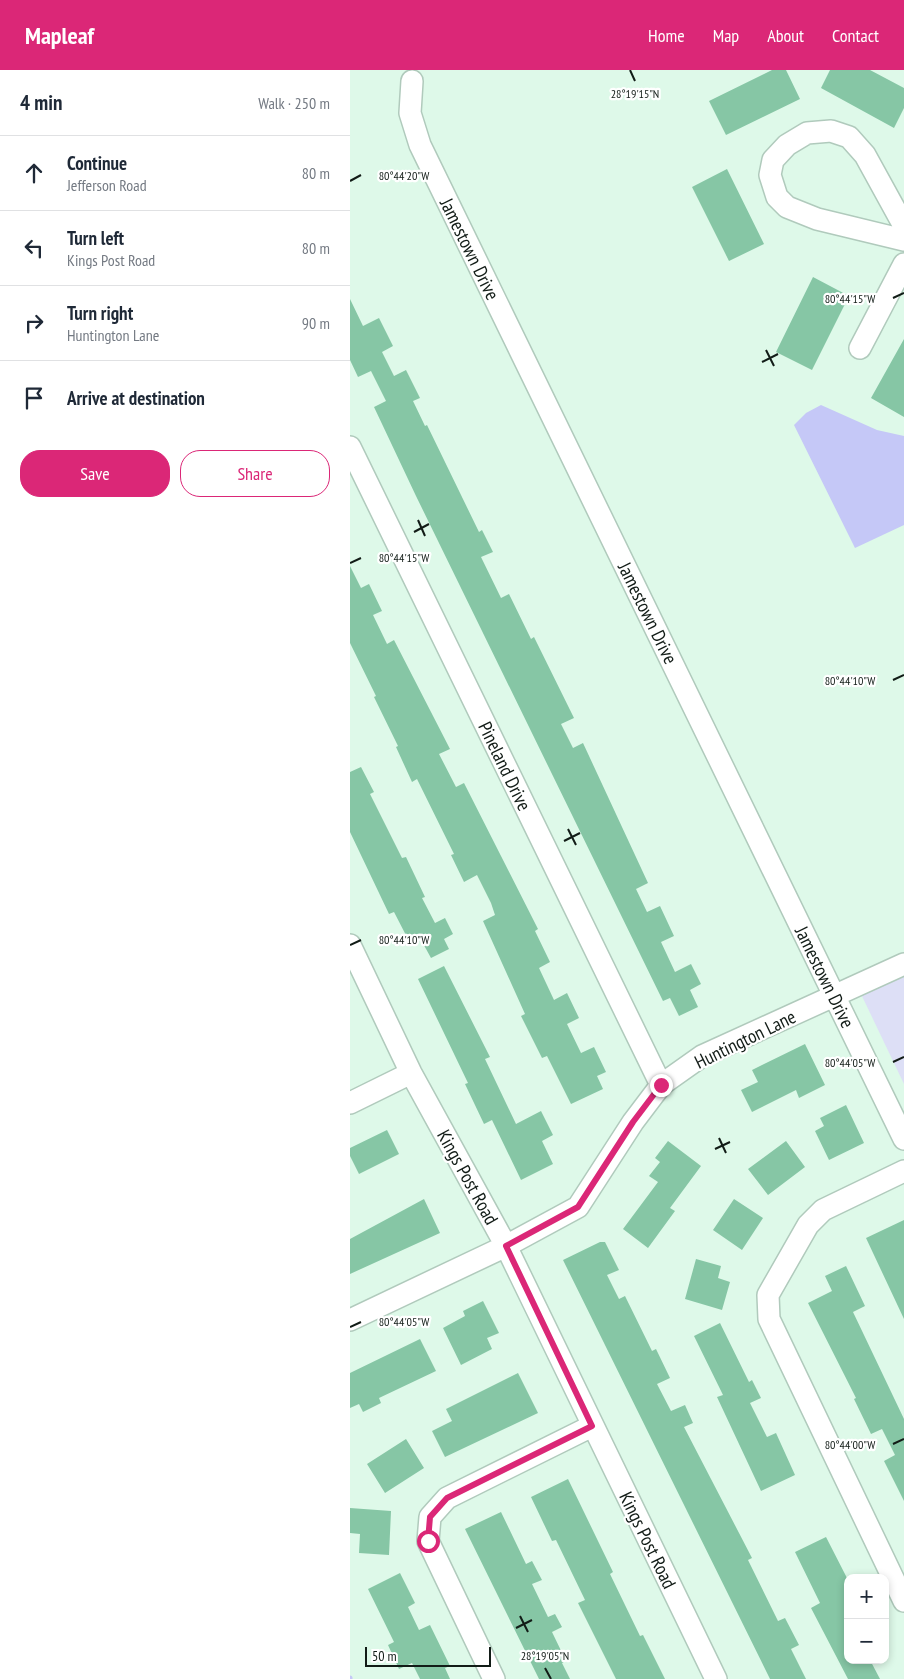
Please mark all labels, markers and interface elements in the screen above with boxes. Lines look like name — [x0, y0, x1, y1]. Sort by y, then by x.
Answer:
text: Mapleaf — [25, 20, 94, 51]
text: Home — [648, 24, 685, 47]
text: Map — [713, 24, 739, 47]
text: About — [767, 24, 804, 47]
text: Contact — [832, 24, 879, 47]
text: 28°19'15"N — [611, 86, 659, 101]
text: 4 min — [20, 89, 62, 116]
text: Walk · 250 m — [258, 93, 330, 113]
text: Continue — [67, 151, 127, 175]
icon: ahead — [20, 159, 48, 187]
text: 80 m — [302, 163, 330, 183]
text: 80°44'20"W — [379, 168, 429, 183]
text: Jefferson Road — [67, 175, 147, 195]
street label: Jamestown Drive — [435, 193, 505, 304]
text: Turn left — [67, 226, 124, 250]
icon: left — [20, 234, 48, 262]
text: 80 m — [302, 238, 330, 258]
text: Kings Post Road — [67, 250, 155, 270]
text: 80°44'15"W — [825, 291, 875, 306]
text: Turn right — [67, 301, 133, 325]
icon: right — [20, 309, 48, 337]
text: 90 m — [302, 313, 330, 333]
text: Huntington Lane — [67, 325, 159, 345]
icon: arrive — [20, 384, 48, 412]
text: Arrive at destination — [67, 386, 205, 410]
button: Save — [20, 450, 170, 497]
button: Share — [180, 450, 330, 497]
text: 80°44'15"W — [379, 550, 429, 565]
street label: Jamestown Drive — [613, 557, 683, 668]
text: 80°44'10"W — [825, 673, 875, 688]
street label: Pineland Drive — [473, 718, 537, 815]
street label: Jamestown Drive — [790, 921, 860, 1032]
text: 80°44'10"W — [379, 932, 429, 947]
street label: Huntington Lane — [690, 1004, 800, 1074]
text: 80°44'05"W — [825, 1055, 875, 1070]
route end — [650, 1074, 673, 1097]
street label: Kings Post Road — [432, 1125, 504, 1229]
text: 80°44'05"W — [379, 1314, 429, 1329]
text: 80°44'00"W — [825, 1437, 875, 1452]
street label: Kings Post Road — [614, 1488, 682, 1592]
route start — [417, 1530, 440, 1553]
map controls — [844, 1574, 889, 1664]
button: + — [844, 1574, 889, 1619]
button: − — [844, 1619, 889, 1664]
scale bar — [365, 1644, 491, 1667]
text: 50 m — [372, 1647, 397, 1665]
text: 28°19'05"N — [521, 1648, 569, 1663]

